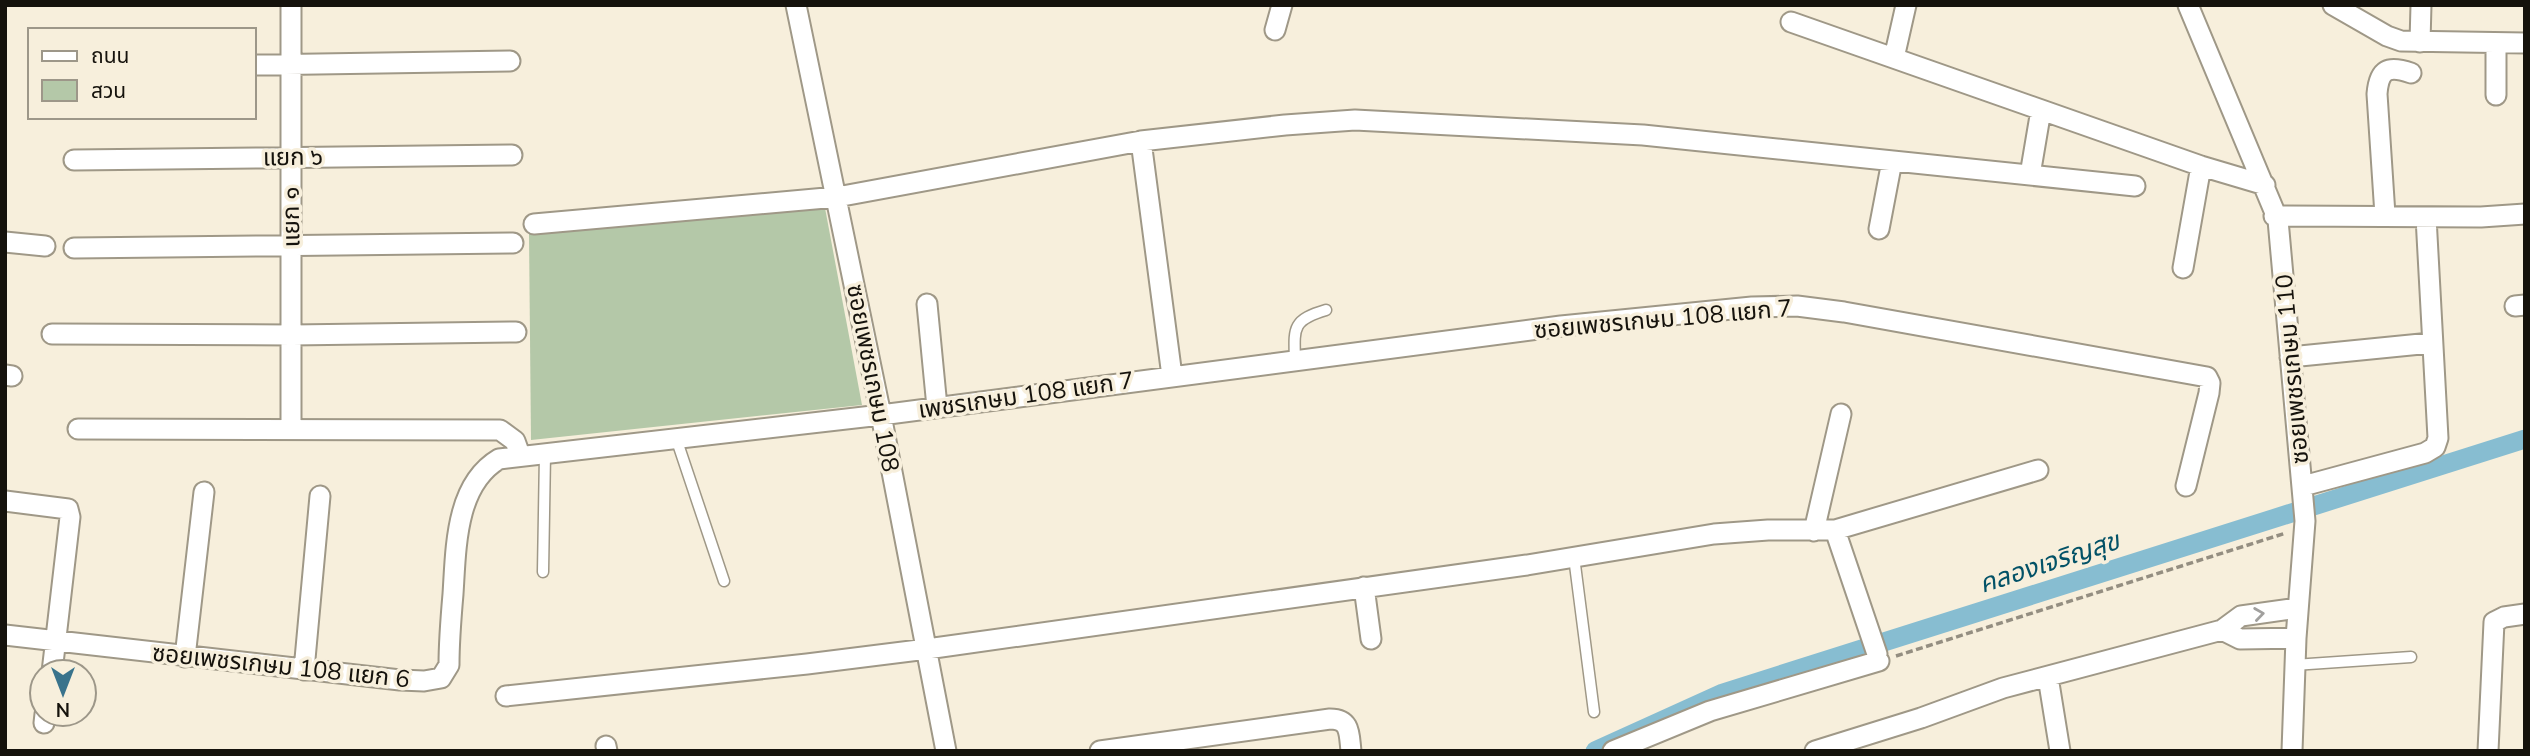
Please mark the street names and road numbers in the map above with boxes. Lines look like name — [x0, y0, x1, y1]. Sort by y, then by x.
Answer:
street label: แยก ๖ — [263, 140, 323, 174]
street label: แยก ๑ — [274, 186, 308, 248]
street label: ซอยเพชรเกษม 110 — [2268, 273, 2316, 465]
street label: ซอยเพชรเกษม 108 — [839, 281, 907, 475]
street label: ซอยเพชรเกษม 108 แยก 7 — [1533, 292, 1793, 346]
street label: เพชรเกษม 108 แยก 7 — [916, 364, 1136, 426]
street label: ซอยเพชรเกษม 108 แยก 6 — [151, 637, 411, 695]

